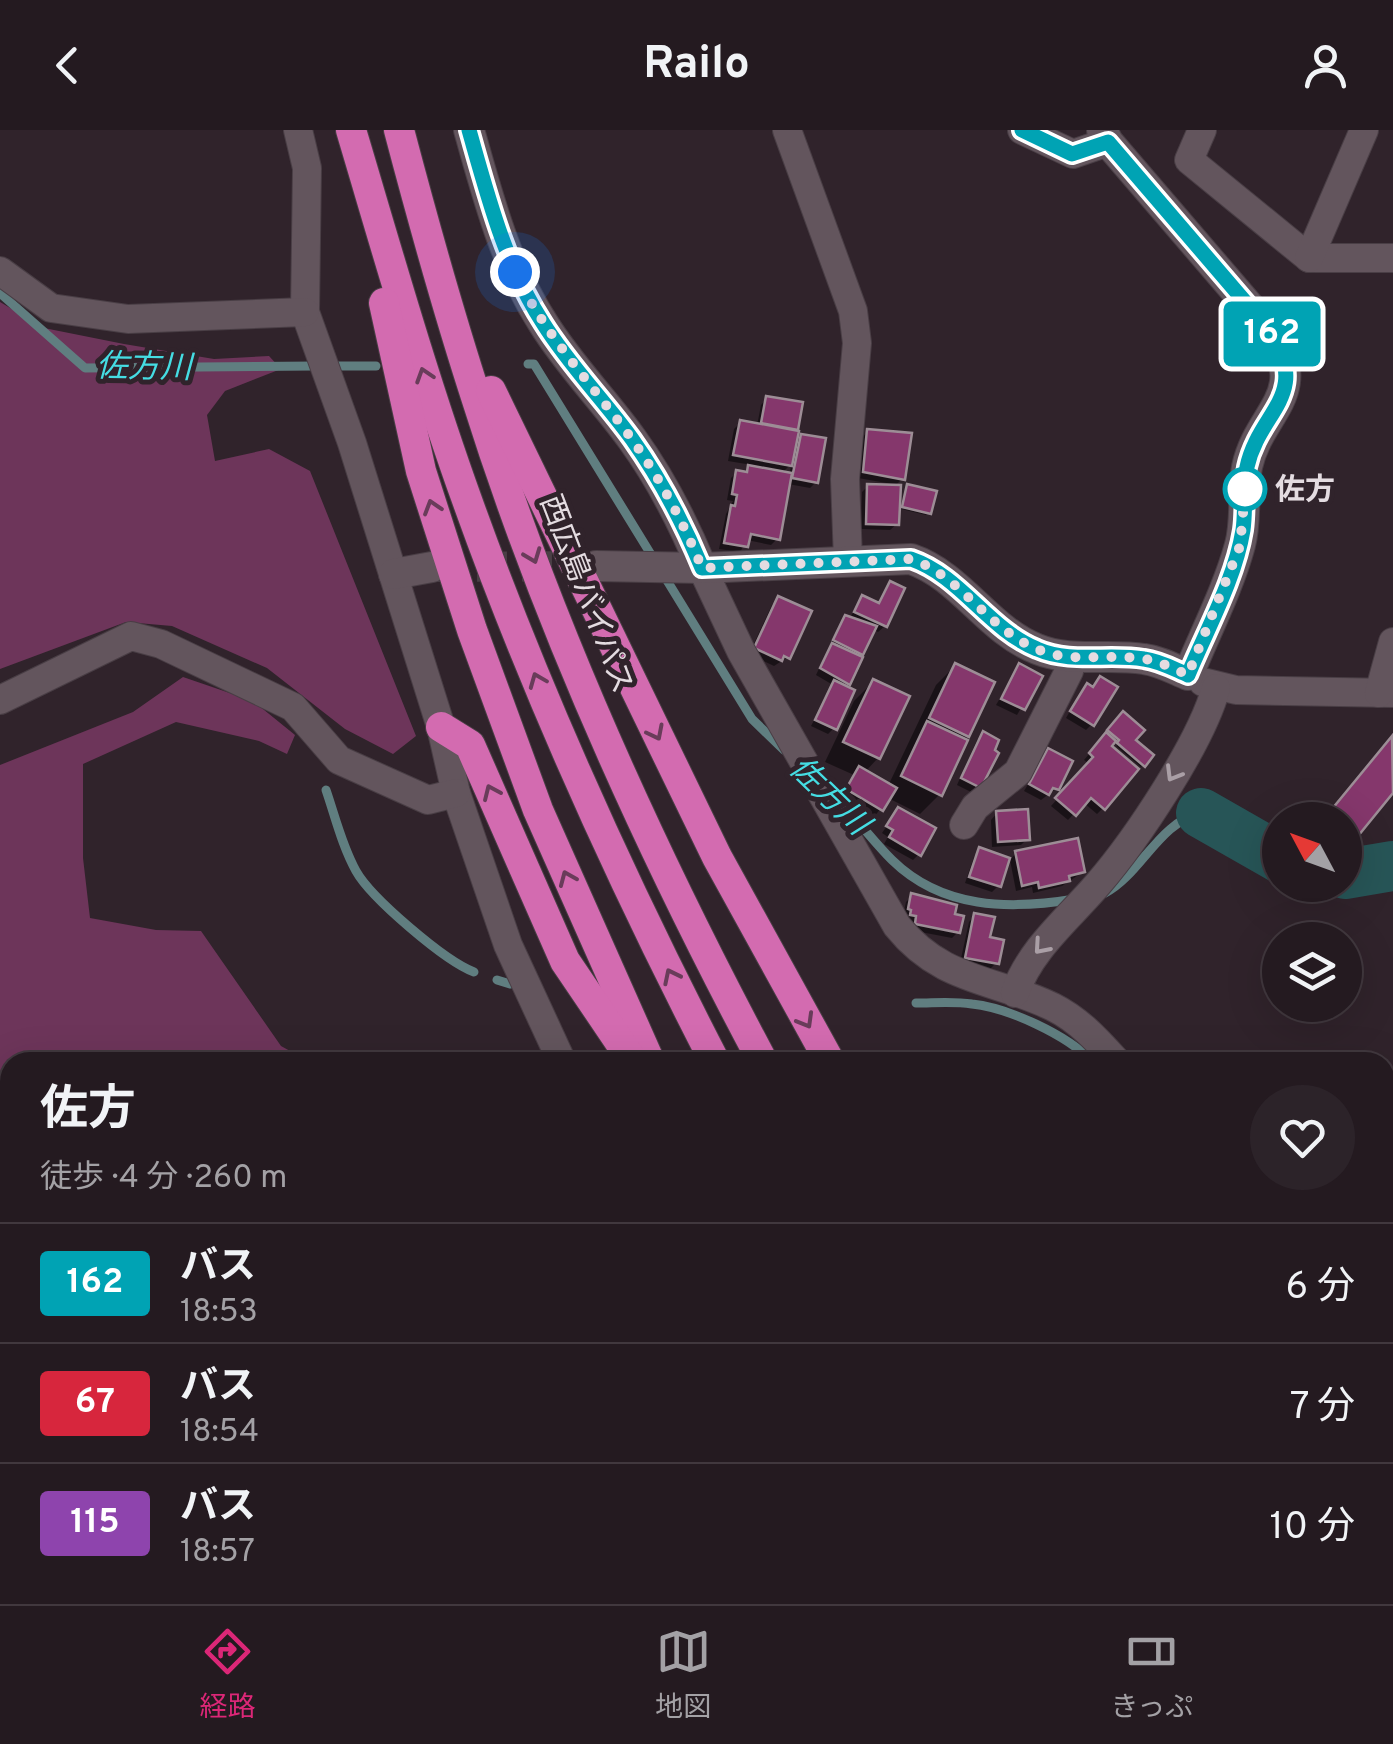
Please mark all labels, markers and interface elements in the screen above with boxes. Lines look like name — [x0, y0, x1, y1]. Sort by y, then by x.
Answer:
text: Railo — [643, 37, 750, 94]
icon: back — [40, 38, 95, 93]
icon: person — [1298, 38, 1353, 93]
your location — [490, 247, 540, 297]
line badge: 162 — [1214, 302, 1330, 366]
text: 162 — [1244, 312, 1300, 356]
water label: 佐方川 — [96, 348, 195, 390]
one-way arrow — [416, 367, 436, 384]
marker: 佐方 — [1224, 468, 1266, 510]
place label: 佐方 — [1275, 473, 1335, 510]
street label: 西広島バイパス — [530, 491, 639, 699]
one-way arrow — [423, 499, 444, 516]
one-way arrow — [522, 546, 542, 564]
one-way arrow — [528, 672, 548, 690]
one-way arrow — [643, 723, 663, 741]
water label: 佐方川 — [779, 749, 878, 847]
one-way arrow — [1166, 763, 1185, 781]
one-way arrow — [483, 784, 503, 802]
north arrow — [1262, 802, 1362, 902]
map controls — [1262, 802, 1362, 1022]
one-way arrow — [559, 870, 579, 888]
button: layers — [1262, 922, 1362, 1022]
one-way arrow — [1035, 936, 1053, 954]
one-way arrow — [663, 968, 683, 986]
one-way arrow — [794, 1010, 814, 1028]
text: 佐方 — [40, 1082, 136, 1142]
button: heart — [1250, 1085, 1355, 1190]
text: 徒歩 · 4 分 · 260 m — [40, 1159, 287, 1199]
text: バス — [180, 1244, 256, 1293]
text: 162 — [67, 1261, 123, 1305]
text: 6 分 — [1285, 1264, 1355, 1313]
text: 18:53 — [180, 1293, 258, 1333]
text: バス — [180, 1364, 256, 1413]
text: 67 — [75, 1381, 115, 1425]
text: 7 分 — [1290, 1384, 1355, 1433]
text: 18:54 — [180, 1413, 259, 1453]
text: バス — [180, 1484, 256, 1533]
text: 115 — [70, 1501, 120, 1545]
text: 10 分 — [1269, 1504, 1355, 1553]
text: 18:57 — [180, 1533, 255, 1573]
tab: 経路 — [200, 1624, 256, 1727]
tab: 地図 — [655, 1624, 711, 1727]
tab: きっぷ — [1110, 1624, 1193, 1727]

